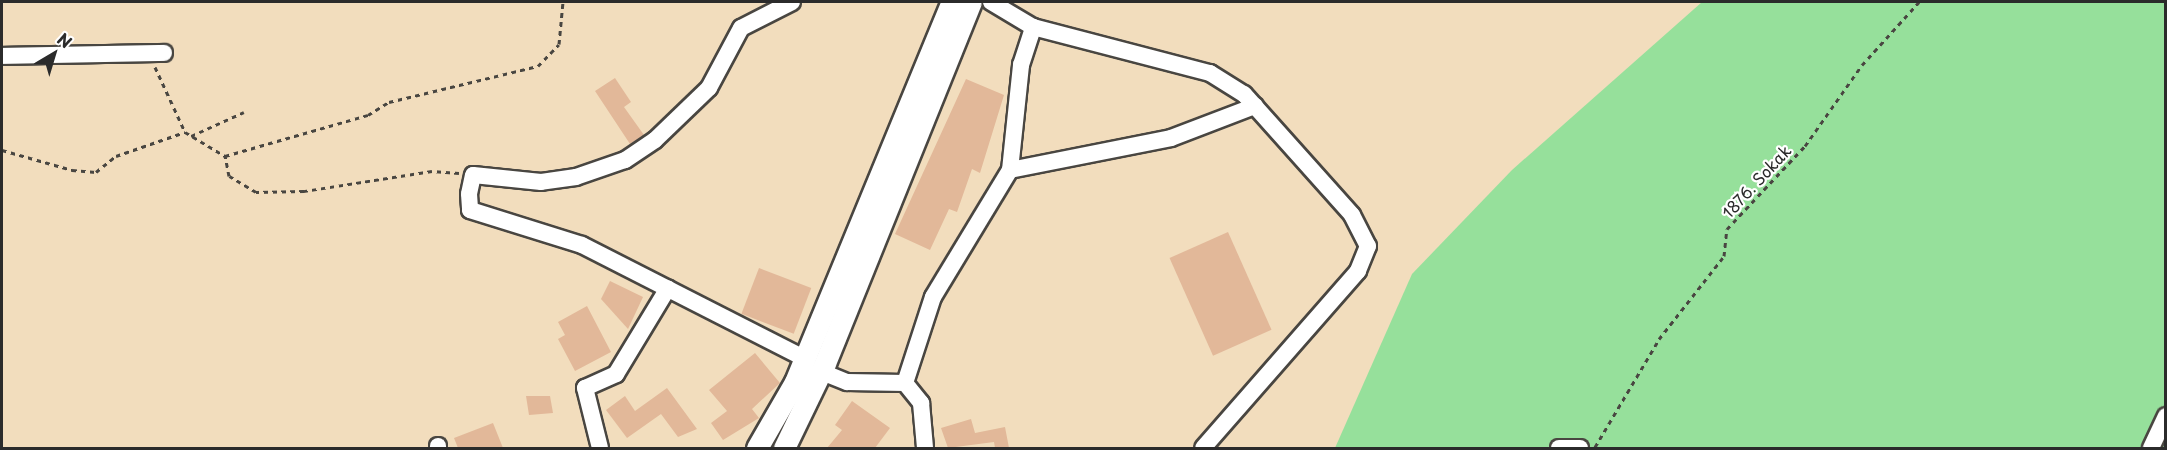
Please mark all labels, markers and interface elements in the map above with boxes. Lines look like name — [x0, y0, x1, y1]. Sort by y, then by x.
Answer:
north arrow — [24, 24, 84, 84]
text: N — [53, 26, 77, 53]
street label: 1876. Sokak — [1717, 141, 1795, 221]

